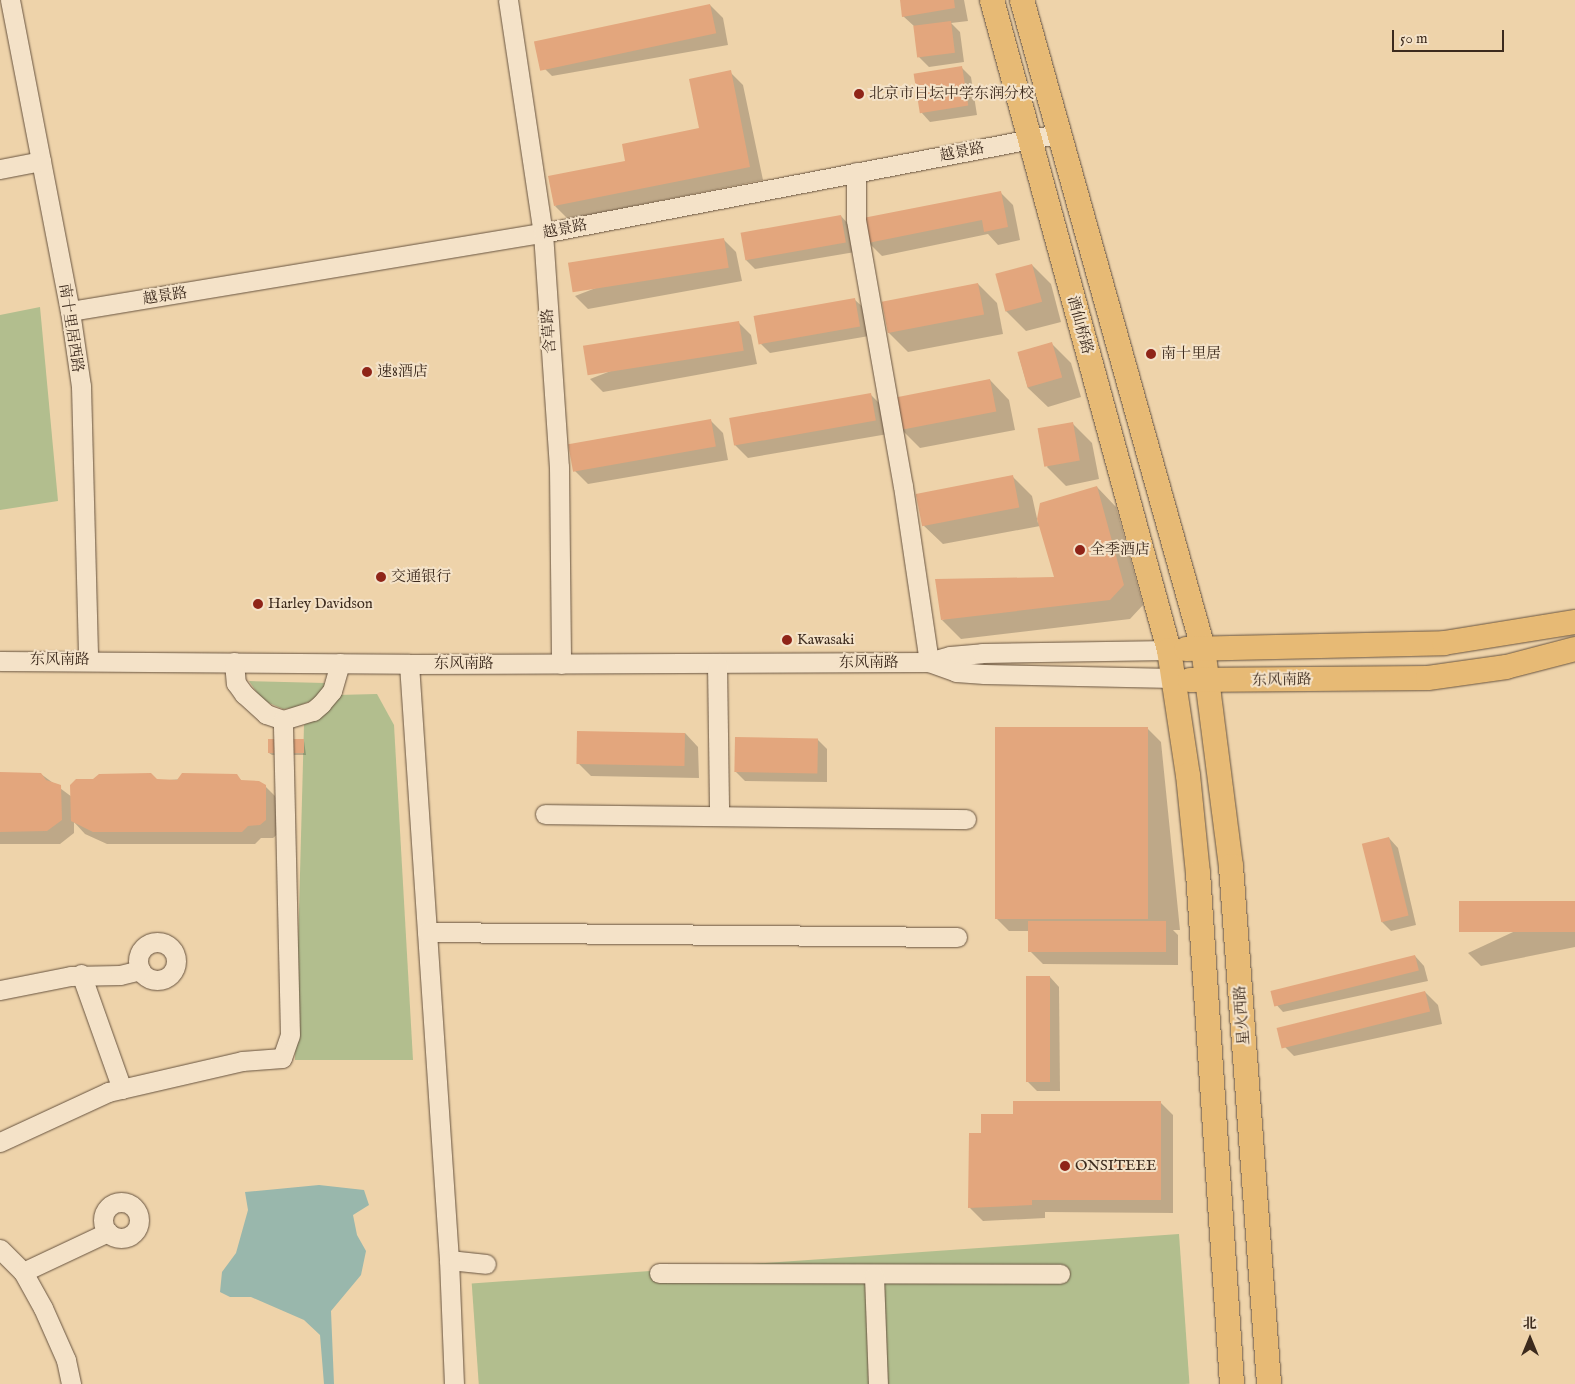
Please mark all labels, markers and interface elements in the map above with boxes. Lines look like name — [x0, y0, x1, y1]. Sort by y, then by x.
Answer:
scale bar — [1395, 20, 1508, 52]
text: 50 m — [1400, 29, 1428, 48]
place label: 北京市日坛中学东润分校 — [869, 85, 1034, 103]
marker: 北京市日坛中学东润分校 — [853, 88, 865, 100]
street label: 越景路 — [938, 139, 986, 165]
street label: 越景路 — [541, 216, 589, 242]
street label: 南十里居西路 — [55, 282, 87, 374]
street label: 越景路 — [141, 284, 189, 308]
street label: 酒仙桥路 — [1064, 294, 1096, 356]
street label: 含草路 — [538, 308, 560, 354]
place label: 南十里居 — [1161, 345, 1221, 363]
marker: 南十里居 — [1145, 348, 1157, 360]
place label: 速8酒店 — [377, 363, 428, 381]
marker: 速8酒店 — [361, 366, 373, 378]
place label: 全季酒店 — [1090, 541, 1150, 559]
marker: 全季酒店 — [1074, 544, 1086, 556]
place label: 交通银行 — [391, 568, 451, 586]
marker: 交通银行 — [375, 571, 387, 583]
place label: Harley Davidson — [268, 595, 373, 613]
marker: Harley Davidson — [252, 598, 264, 610]
place label: Kawasaki — [797, 631, 854, 649]
marker: Kawasaki — [781, 634, 793, 646]
street label: 东风南路 — [30, 651, 90, 669]
street label: 东风南路 — [839, 654, 899, 672]
street label: 东风南路 — [434, 655, 494, 673]
street label: 东风南路 — [1252, 670, 1312, 690]
street label: 星火西路 — [1231, 984, 1253, 1046]
place label: ONSITEEE — [1075, 1157, 1156, 1175]
marker: ONSITEEE — [1059, 1160, 1071, 1172]
north arrow — [1505, 1314, 1555, 1364]
text: 北 — [1523, 1315, 1537, 1333]

